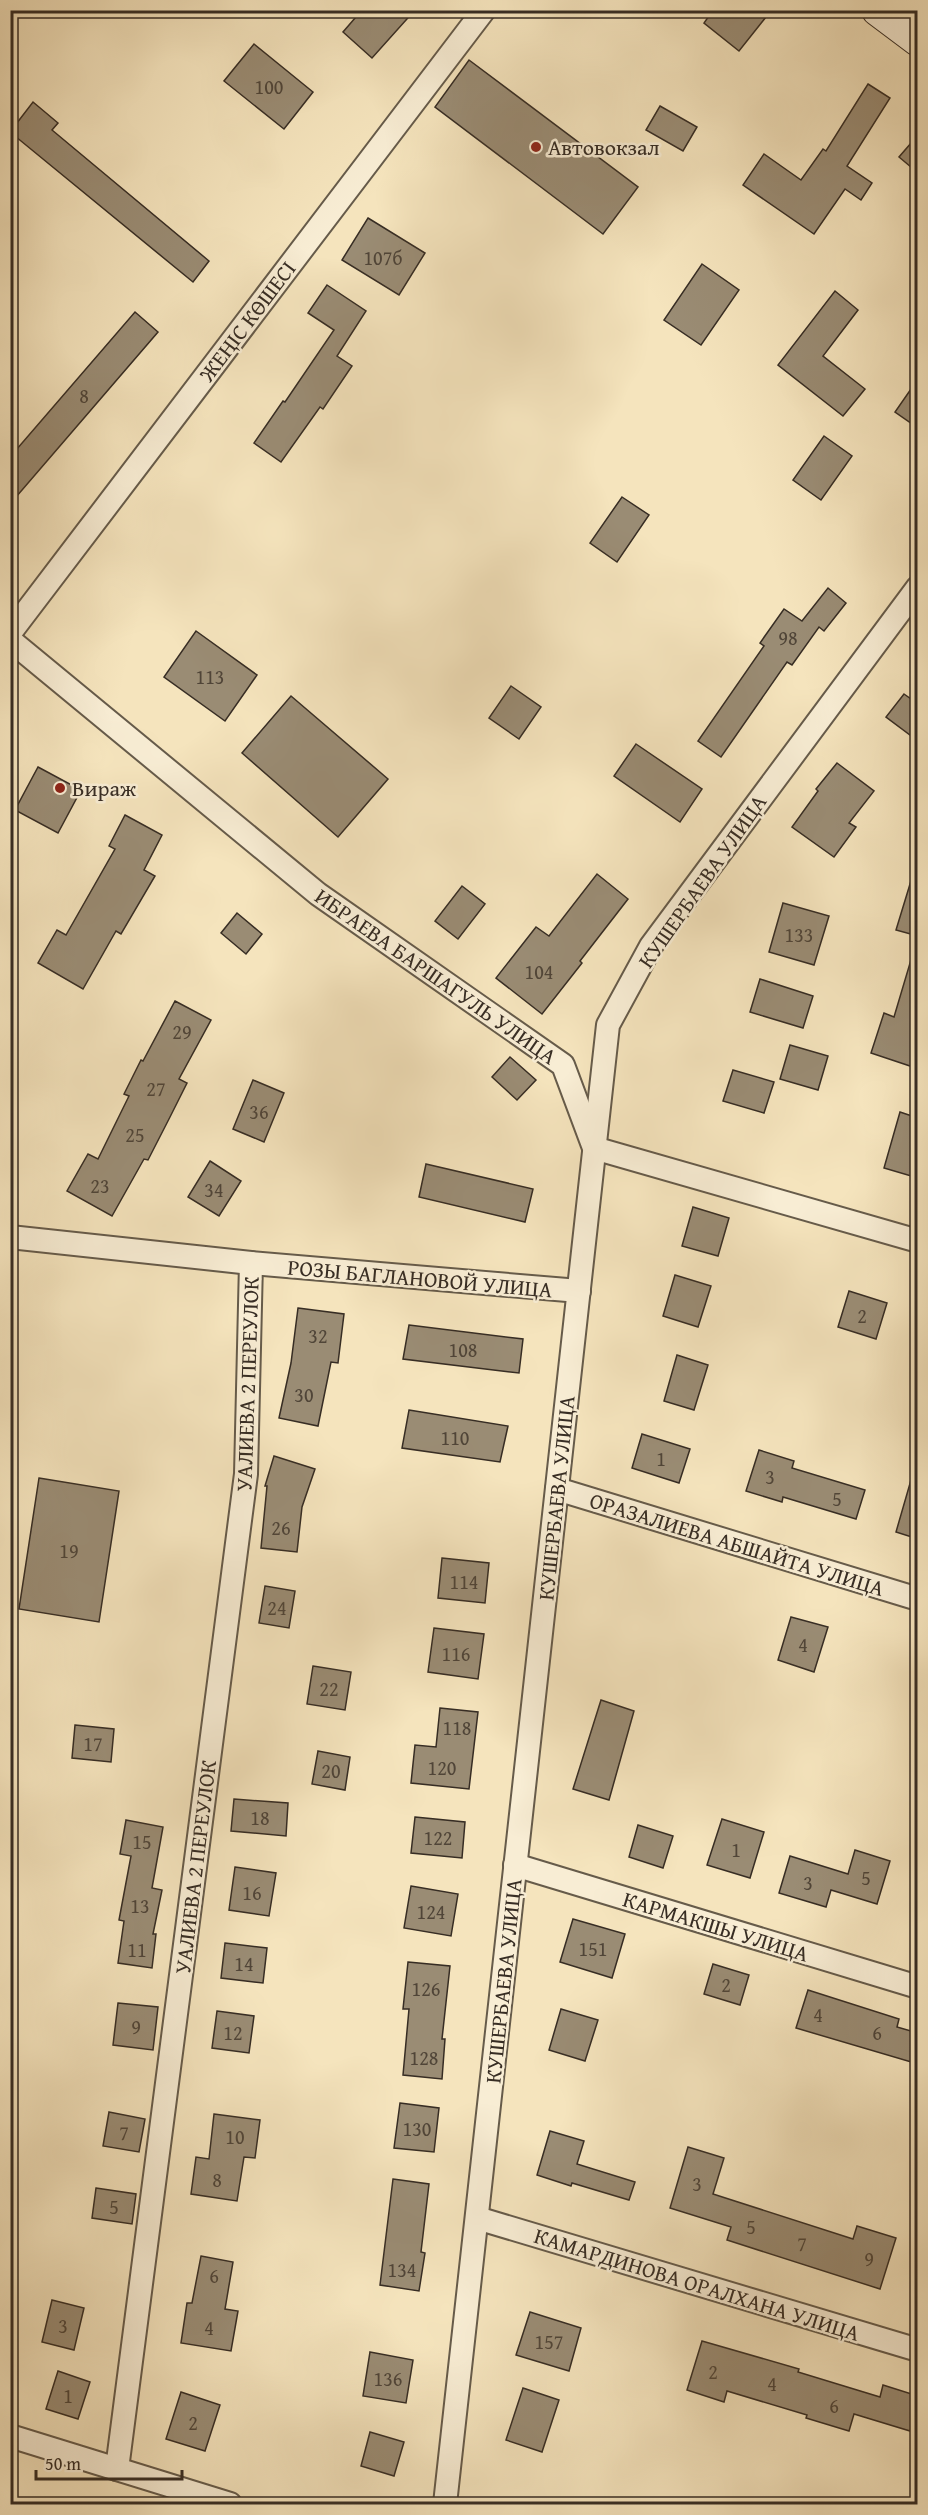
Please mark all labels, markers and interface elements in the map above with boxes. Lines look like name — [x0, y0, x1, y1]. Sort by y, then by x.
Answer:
house number: 100 — [255, 72, 283, 101]
place label: Автовокзал — [548, 131, 660, 163]
marker: Автовокзал — [529, 140, 543, 154]
house number: 107б — [363, 243, 403, 272]
street label: ЖЕҢІС КӨШЕСІ — [190, 254, 303, 389]
house number: 8 — [79, 381, 89, 410]
house number: 98 — [778, 623, 798, 652]
house number: 113 — [196, 662, 224, 691]
place label: Вираж — [72, 772, 137, 804]
marker: Вираж — [53, 781, 67, 795]
street label: КУШЕРБАЕВА УЛИЦА — [630, 787, 774, 974]
street label: ИБРАЕВА БАРШАГУЛЬ УЛИЦА — [309, 880, 564, 1072]
house number: 133 — [785, 920, 813, 949]
house number: 104 — [525, 957, 553, 986]
house number: 29 — [172, 1017, 192, 1046]
house number: 27 — [146, 1074, 166, 1103]
house number: 36 — [249, 1097, 269, 1126]
house number: 25 — [125, 1120, 145, 1149]
house number: 23 — [90, 1171, 110, 1200]
house number: 34 — [204, 1175, 224, 1204]
street label: РОЗЫ БАГЛАНОВОЙ УЛИЦА — [286, 1250, 554, 1306]
street label: УАЛИЕВА 2 ПЕРЕУЛОК — [227, 1275, 267, 1492]
house number: 2 — [857, 1301, 867, 1330]
house number: 32 — [308, 1321, 328, 1350]
house number: 108 — [449, 1335, 477, 1364]
house number: 30 — [294, 1380, 314, 1409]
street label: КУШЕРБАЕВА УЛИЦА — [529, 1393, 583, 1602]
house number: 110 — [441, 1423, 469, 1452]
house number: 1 — [656, 1444, 666, 1473]
house number: 3 — [765, 1462, 775, 1491]
street label: ОРАЗАЛИЕВА АБШАЙТА УЛИЦА — [586, 1484, 889, 1604]
house number: 5 — [832, 1484, 842, 1513]
house number: 26 — [271, 1513, 291, 1542]
house number: 19 — [59, 1536, 79, 1565]
house number: 114 — [450, 1567, 478, 1596]
house number: 24 — [267, 1593, 287, 1622]
house number: 4 — [798, 1630, 808, 1659]
house number: 116 — [442, 1639, 470, 1668]
house number: 22 — [319, 1674, 339, 1703]
house number: 118 — [443, 1713, 471, 1742]
house number: 17 — [83, 1729, 103, 1758]
house number: 120 — [428, 1753, 456, 1782]
house number: 20 — [321, 1756, 341, 1785]
street label: УАЛИЕВА 2 ПЕРЕУЛОК — [166, 1758, 224, 1976]
house number: 18 — [250, 1803, 270, 1832]
house number: 122 — [424, 1823, 452, 1852]
house number: 15 — [132, 1827, 152, 1856]
house number: 1 — [731, 1835, 741, 1864]
house number: 5 — [861, 1863, 871, 1892]
house number: 3 — [803, 1868, 813, 1897]
street label: КУШЕРБАЕВА УЛИЦА — [476, 1876, 530, 2085]
house number: 16 — [242, 1878, 262, 1907]
street label: КАРМАКШЫ УЛИЦА — [619, 1883, 813, 1970]
house number: 13 — [130, 1891, 150, 1920]
house number: 124 — [417, 1897, 445, 1926]
house number: 151 — [579, 1934, 607, 1963]
house number: 11 — [127, 1935, 147, 1964]
house number: 14 — [234, 1949, 254, 1978]
house number: 2 — [721, 1970, 731, 1999]
house number: 126 — [412, 1974, 440, 2003]
house number: 4 — [813, 2000, 823, 2029]
house number: 9 — [131, 2012, 141, 2041]
house number: 12 — [223, 2018, 243, 2047]
house number: 6 — [872, 2018, 882, 2047]
house number: 128 — [410, 2043, 438, 2072]
house number: 130 — [403, 2114, 431, 2143]
house number: 7 — [119, 2118, 129, 2147]
house number: 10 — [225, 2122, 245, 2151]
house number: 8 — [212, 2165, 222, 2194]
house number: 3 — [692, 2169, 702, 2198]
house number: 5 — [109, 2192, 119, 2221]
house number: 5 — [746, 2212, 756, 2241]
street label: КАМАРДИНОВА ОРАЛХАНА УЛИЦА — [530, 2219, 864, 2349]
house number: 7 — [797, 2229, 807, 2258]
house number: 9 — [864, 2244, 874, 2273]
house number: 134 — [388, 2255, 416, 2284]
house number: 6 — [209, 2261, 219, 2290]
house number: 3 — [58, 2311, 68, 2340]
house number: 4 — [204, 2313, 214, 2342]
house number: 157 — [535, 2327, 563, 2356]
house number: 2 — [708, 2357, 718, 2386]
house number: 136 — [374, 2364, 402, 2393]
house number: 4 — [767, 2369, 777, 2398]
house number: 1 — [63, 2381, 73, 2410]
house number: 6 — [829, 2391, 839, 2420]
house number: 2 — [188, 2408, 198, 2437]
scale bar — [36, 2443, 182, 2481]
text: 50 m — [45, 2450, 81, 2477]

